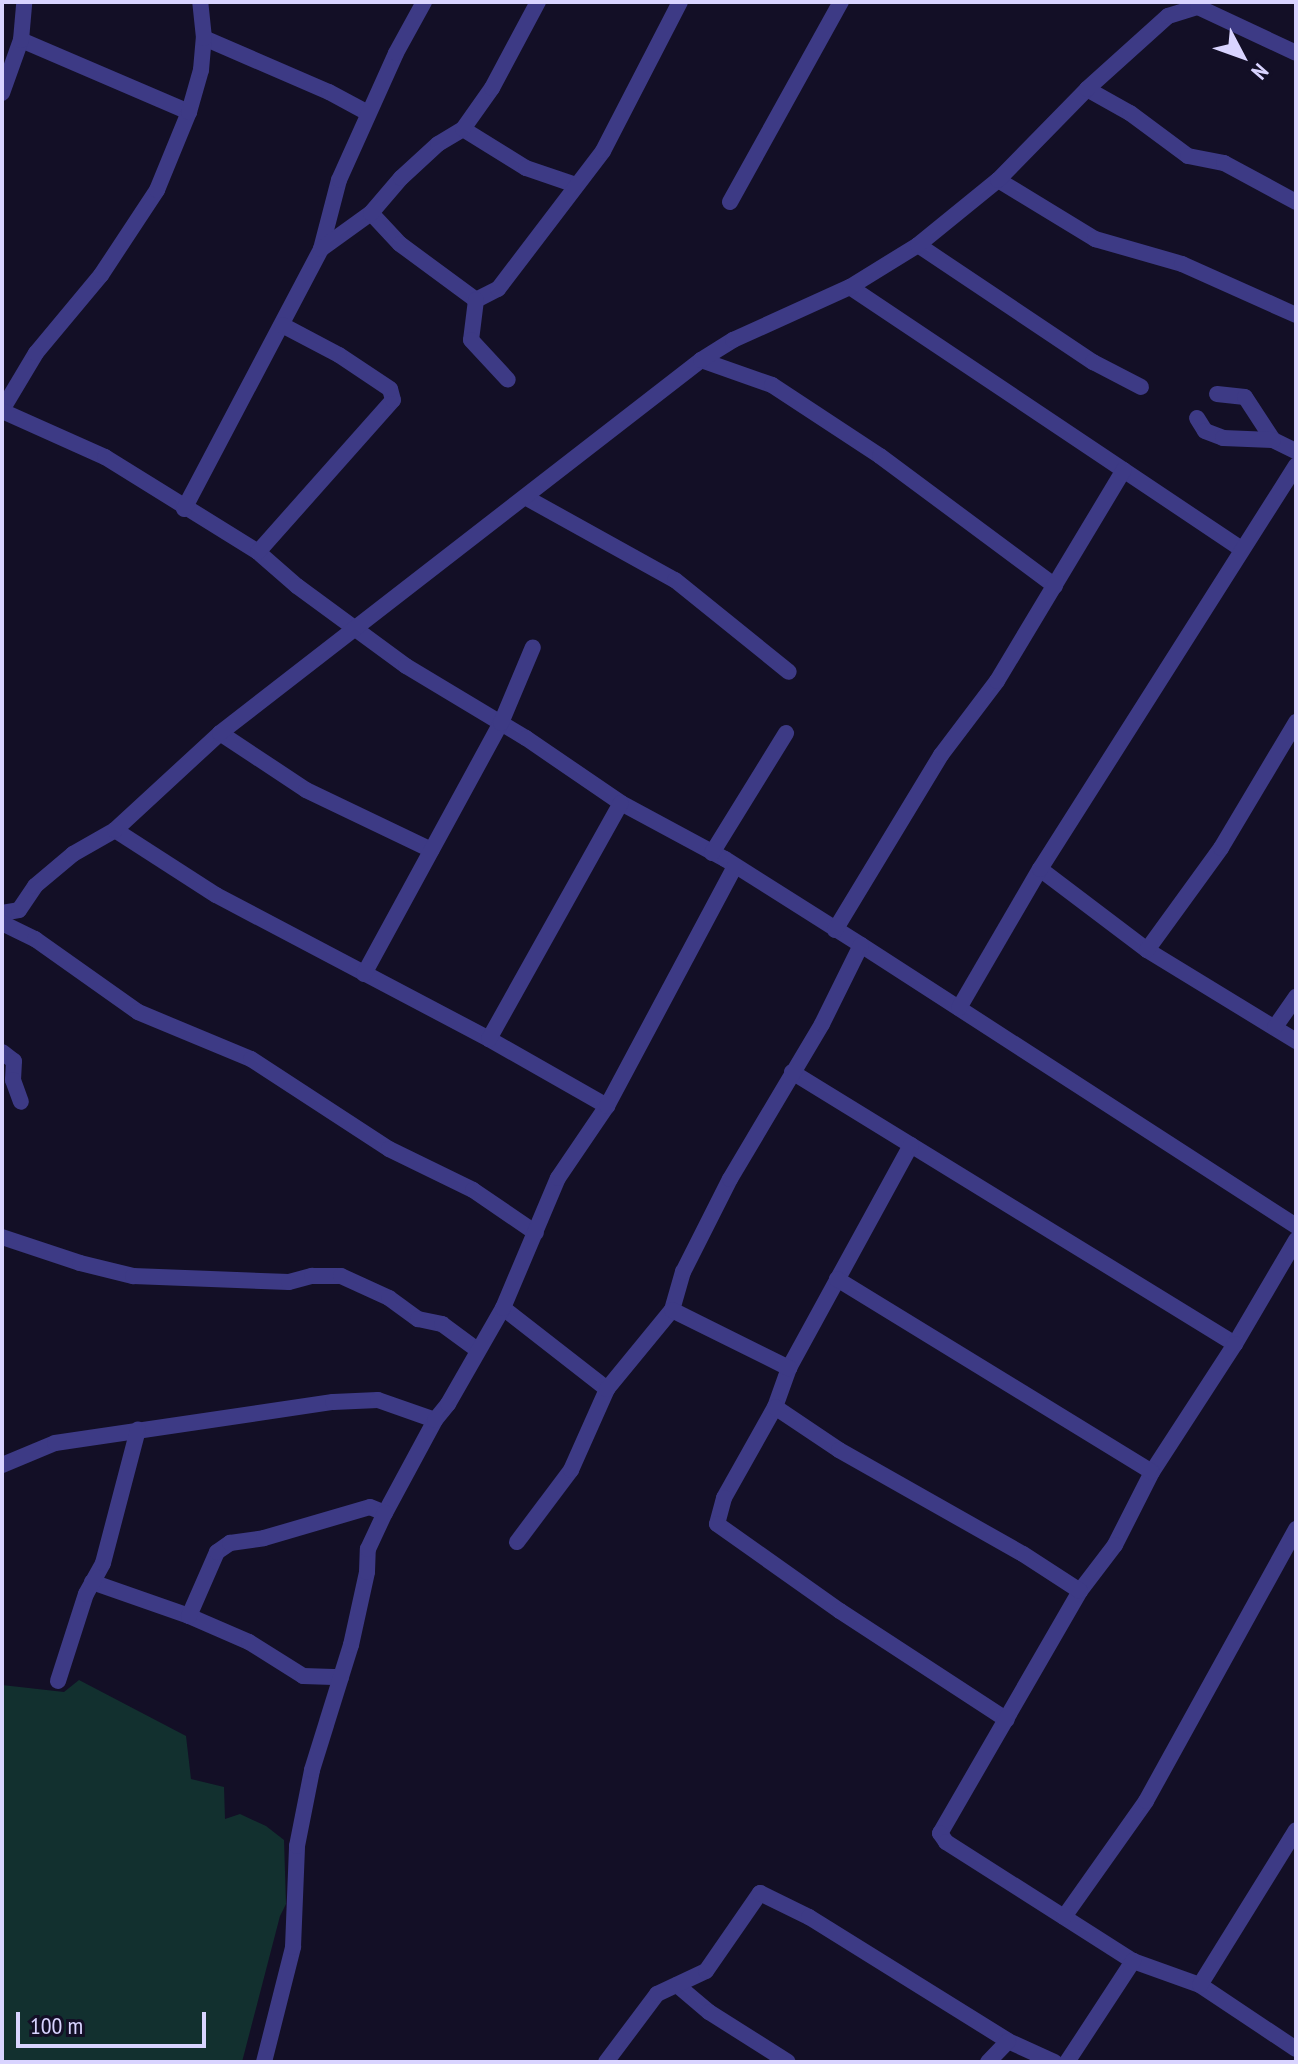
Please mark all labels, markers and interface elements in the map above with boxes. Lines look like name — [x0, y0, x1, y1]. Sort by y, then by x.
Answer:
north arrow — [1202, 16, 1282, 96]
text: N — [1246, 58, 1275, 85]
scale bar — [20, 1996, 210, 2046]
text: 100 m — [30, 2010, 83, 2041]

